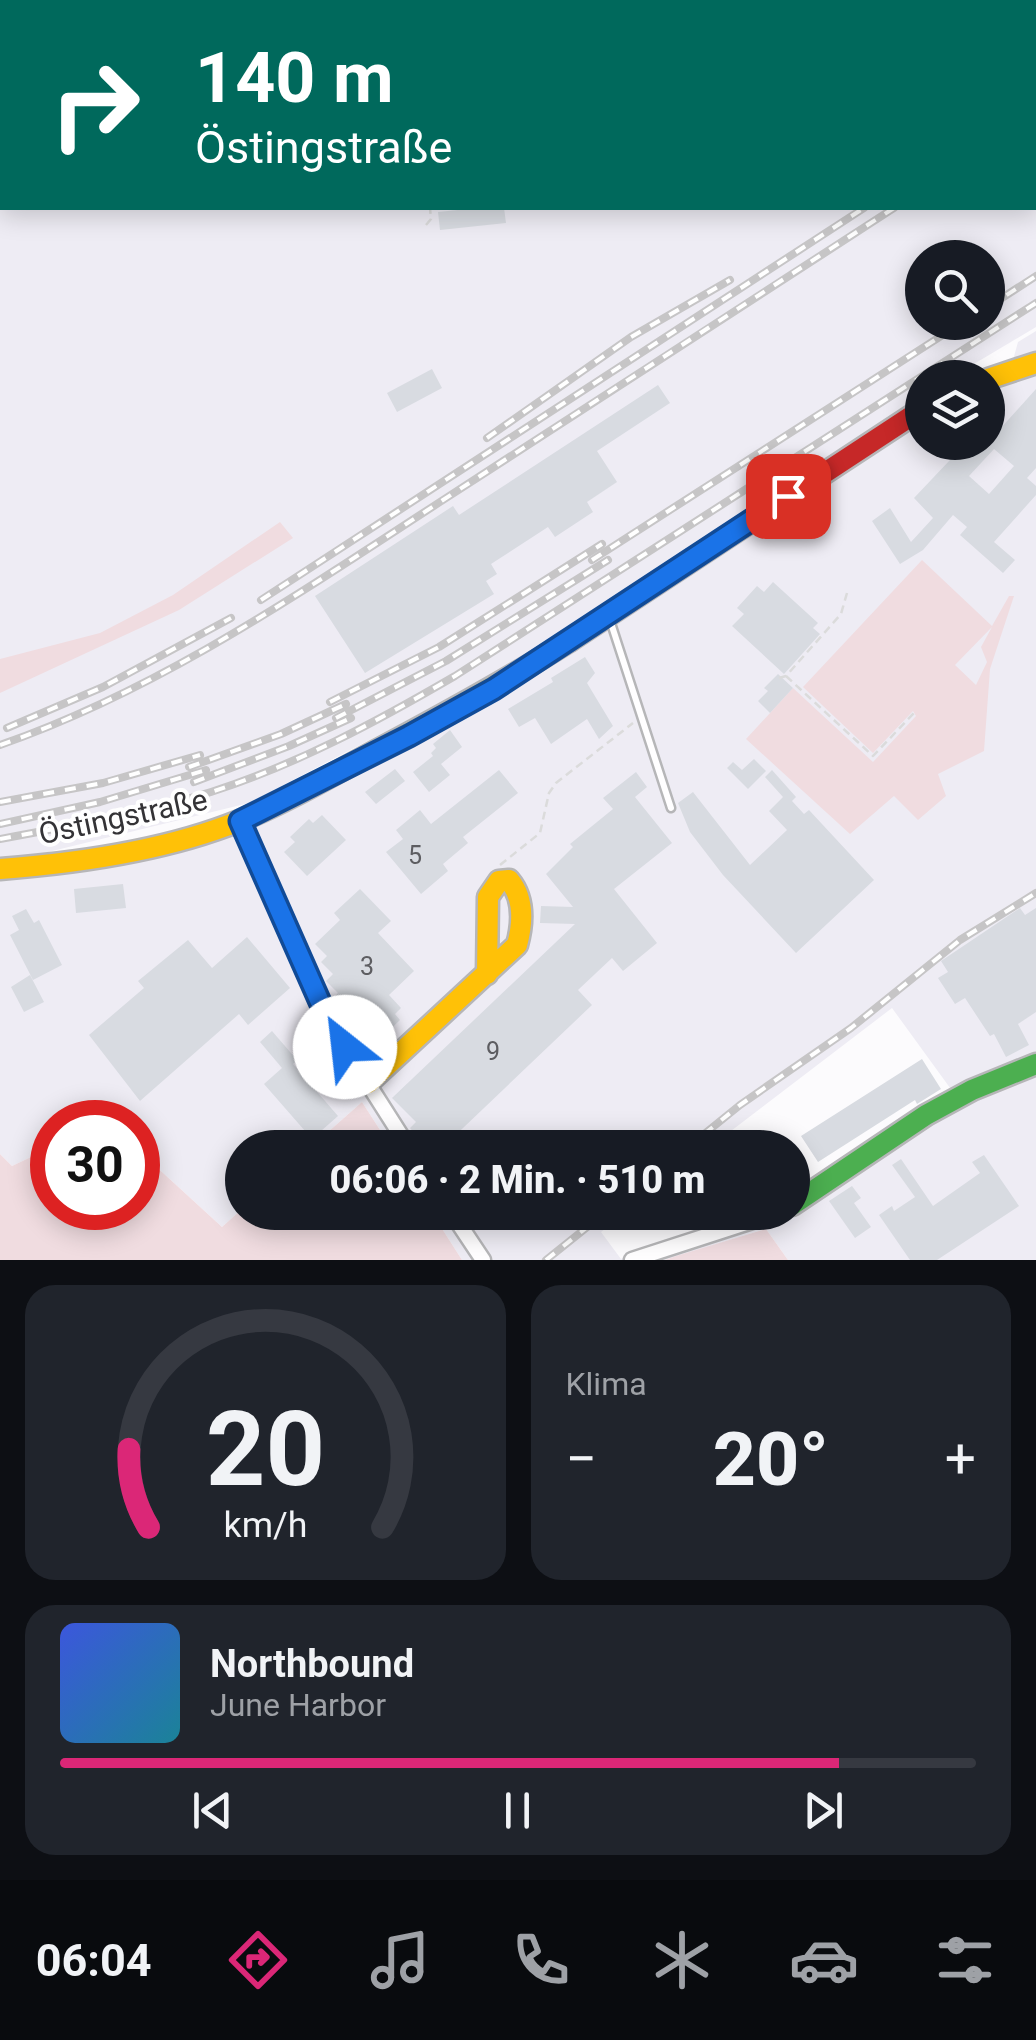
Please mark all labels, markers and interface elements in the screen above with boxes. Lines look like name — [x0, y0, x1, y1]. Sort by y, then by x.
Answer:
text: 140 m — [195, 37, 394, 119]
icon: right — [30, 40, 160, 170]
text: Östingstraße — [195, 121, 452, 174]
map controls — [905, 240, 1005, 460]
button: search — [905, 240, 1005, 340]
button: layers — [905, 360, 1005, 460]
pin — [746, 454, 831, 539]
icon: arrive — [761, 469, 816, 524]
street label: Östingstraße — [35, 782, 210, 851]
house number: 5 — [408, 841, 422, 870]
house number: 3 — [360, 952, 374, 981]
position arrow — [293, 995, 397, 1099]
house number: 9 — [486, 1037, 500, 1066]
speed limit sign: 30 — [30, 1100, 160, 1230]
text: 06:06 · 2 Min. · 510 m — [330, 1158, 705, 1202]
text: Klima — [566, 1365, 647, 1403]
text: 20 — [206, 1389, 325, 1510]
text: 20° — [713, 1415, 829, 1503]
text: − — [566, 1427, 597, 1491]
text: + — [945, 1427, 976, 1491]
text: km/h — [223, 1504, 307, 1546]
text: Northbound — [210, 1642, 414, 1686]
text: June Harbor — [210, 1686, 386, 1724]
icon: previous — [185, 1783, 240, 1838]
icon: pause — [490, 1783, 545, 1838]
icon: next — [796, 1783, 851, 1838]
icon: directions — [223, 1925, 293, 1995]
icon: music — [365, 1925, 435, 1995]
icon: phone — [506, 1925, 576, 1995]
icon: climate — [647, 1925, 717, 1995]
icon: car — [789, 1925, 859, 1995]
icon: filters — [930, 1925, 1000, 1995]
text: 06:04 — [36, 1934, 152, 1987]

